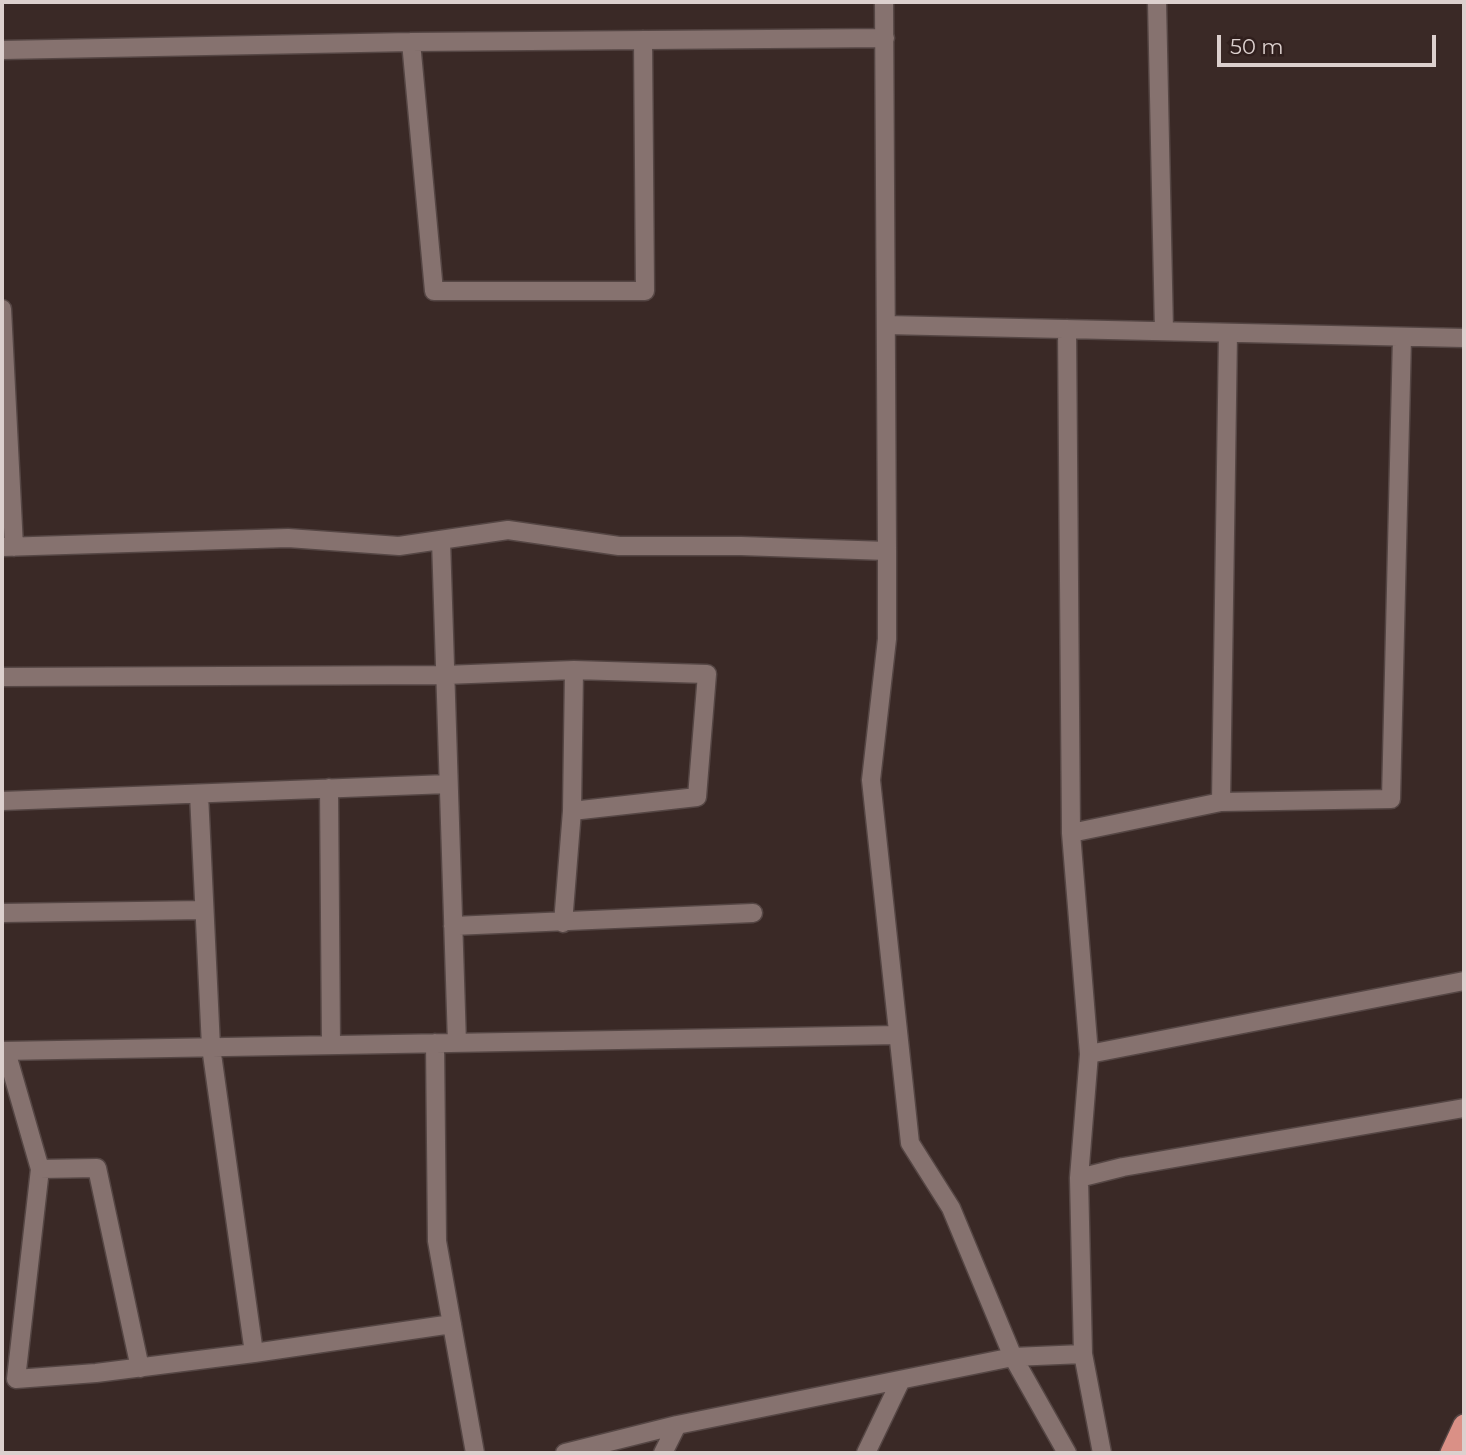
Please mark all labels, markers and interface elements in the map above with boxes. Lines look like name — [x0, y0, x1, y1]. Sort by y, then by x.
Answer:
scale bar — [1221, 21, 1440, 65]
text: 50 m — [1230, 34, 1284, 59]

